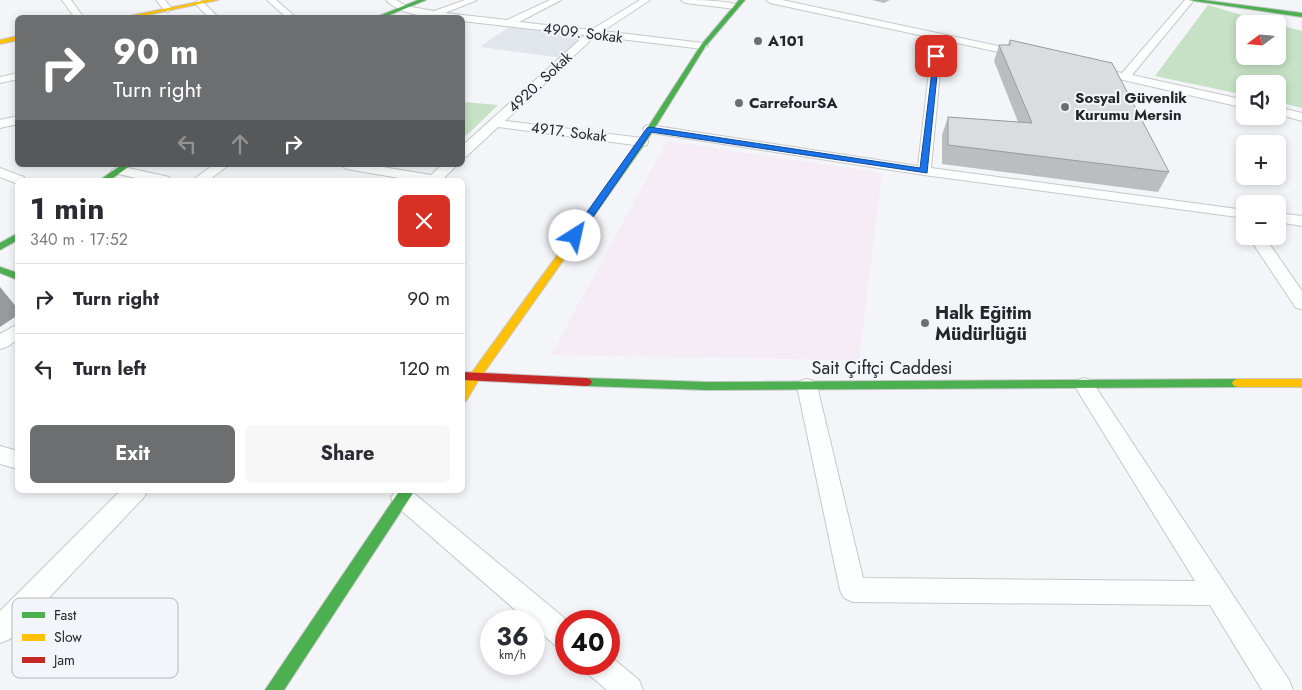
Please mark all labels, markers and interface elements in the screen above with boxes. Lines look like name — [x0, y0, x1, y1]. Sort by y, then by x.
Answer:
north arrow — [1236, 15, 1286, 65]
map controls — [1236, 15, 1286, 245]
street label: 4909. Sokak — [542, 17, 624, 49]
text: 90 m — [113, 27, 199, 77]
place label: A101 — [767, 30, 804, 52]
icon: right — [30, 35, 95, 100]
marker: A101 — [752, 35, 764, 47]
pin — [915, 35, 957, 77]
icon: arrive — [922, 42, 950, 70]
street label: 4920. Sokak — [503, 46, 577, 118]
text: Turn right — [113, 73, 201, 105]
button: sound — [1236, 75, 1286, 125]
place label: Sosyal Güvenlik Kurumu Mersin — [1075, 87, 1187, 126]
place label: CarrefourSA — [749, 92, 838, 114]
marker: CarrefourSA — [733, 97, 745, 109]
marker: Sosyal Güvenlik Kurumu Mersin — [1059, 101, 1071, 113]
street label: 4917. Sokak — [530, 116, 609, 148]
icon: left — [173, 130, 201, 158]
icon: ahead — [226, 130, 254, 158]
icon: right — [279, 130, 307, 158]
button: + — [1236, 135, 1286, 185]
text: 1 min — [30, 187, 104, 230]
button: close — [398, 195, 450, 247]
button: − — [1236, 195, 1286, 245]
position arrow — [548, 209, 600, 261]
text: 340 m · 17:52 — [30, 228, 128, 251]
icon: right — [30, 285, 58, 313]
text: Turn right — [73, 285, 159, 312]
text: 90 m — [407, 285, 450, 312]
place label: Halk Eğitim Müdürlüğü — [935, 300, 1032, 347]
marker: Halk Eğitim Müdürlüğü — [919, 317, 931, 329]
icon: left — [30, 355, 58, 383]
text: Turn left — [73, 355, 146, 382]
text: 120 m — [399, 355, 450, 382]
street label: Sait Çiftçi Caddesi — [812, 355, 952, 381]
button: Exit — [30, 425, 235, 483]
button: Share — [245, 425, 450, 483]
legend — [12, 598, 178, 678]
text: Fast — [54, 605, 77, 625]
speed limit sign: 40 — [555, 610, 620, 675]
text: 36 — [496, 618, 529, 654]
text: Slow — [54, 627, 82, 647]
text: km/h — [499, 646, 526, 664]
text: Jam — [52, 650, 75, 670]

